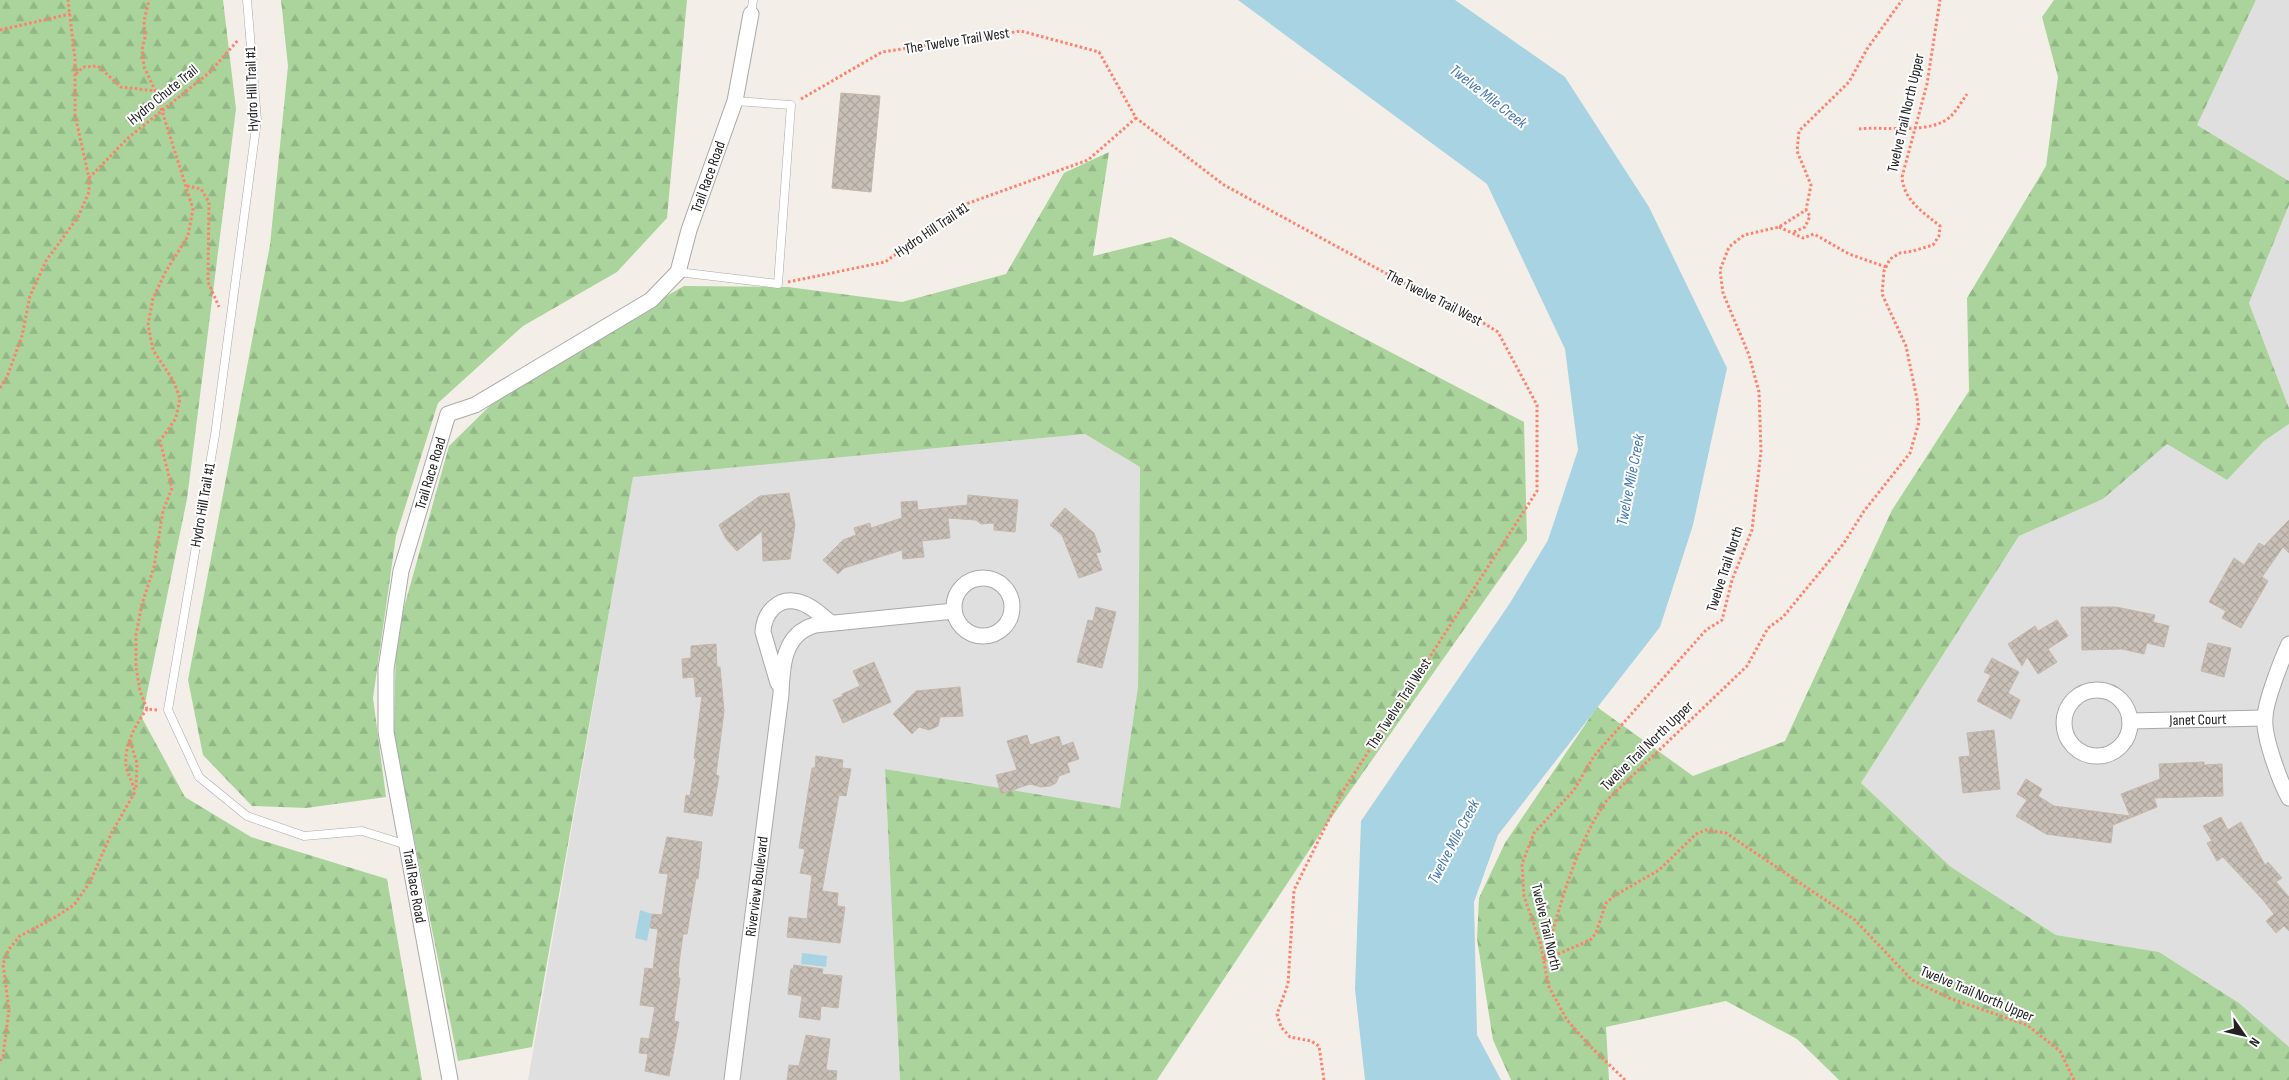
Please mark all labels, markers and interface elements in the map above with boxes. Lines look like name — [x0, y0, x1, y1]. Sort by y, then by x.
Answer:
street label: The Twelve Trail West — [903, 23, 1011, 59]
street label: Hydro Hill Trail #1 — [241, 45, 263, 132]
street label: Twelve Trail North Upper — [1883, 51, 1929, 174]
street label: Hydro Chute Trail — [124, 61, 202, 129]
water label: Twelve Mile Creek — [1446, 61, 1531, 134]
street label: Trail Race Road — [686, 138, 729, 215]
street label: Hydro Hill Trail #1 — [891, 198, 973, 262]
street label: The Twelve Trail West — [1383, 266, 1486, 331]
water label: Twelve Mile Creek — [1613, 432, 1649, 527]
street label: Trail Race Road — [410, 435, 450, 512]
street label: Hydro Hill Trail #1 — [186, 461, 220, 549]
street label: Twelve Trail North — [1702, 524, 1748, 614]
street label: The Twelve Trail West — [1362, 654, 1436, 754]
street label: Twelve Trail North Upper — [1597, 697, 1698, 795]
street label: Janet Court — [2168, 709, 2227, 730]
water label: Twelve Mile Creek — [1424, 796, 1485, 887]
street label: Riverview Boulevard — [741, 835, 772, 938]
street label: Trail Race Road — [398, 848, 430, 924]
street label: Twelve Trail North — [1527, 882, 1565, 972]
street label: Twelve Trail North Upper — [1917, 962, 2037, 1027]
north arrow — [2219, 1010, 2269, 1060]
text: N — [2245, 1034, 2264, 1050]

